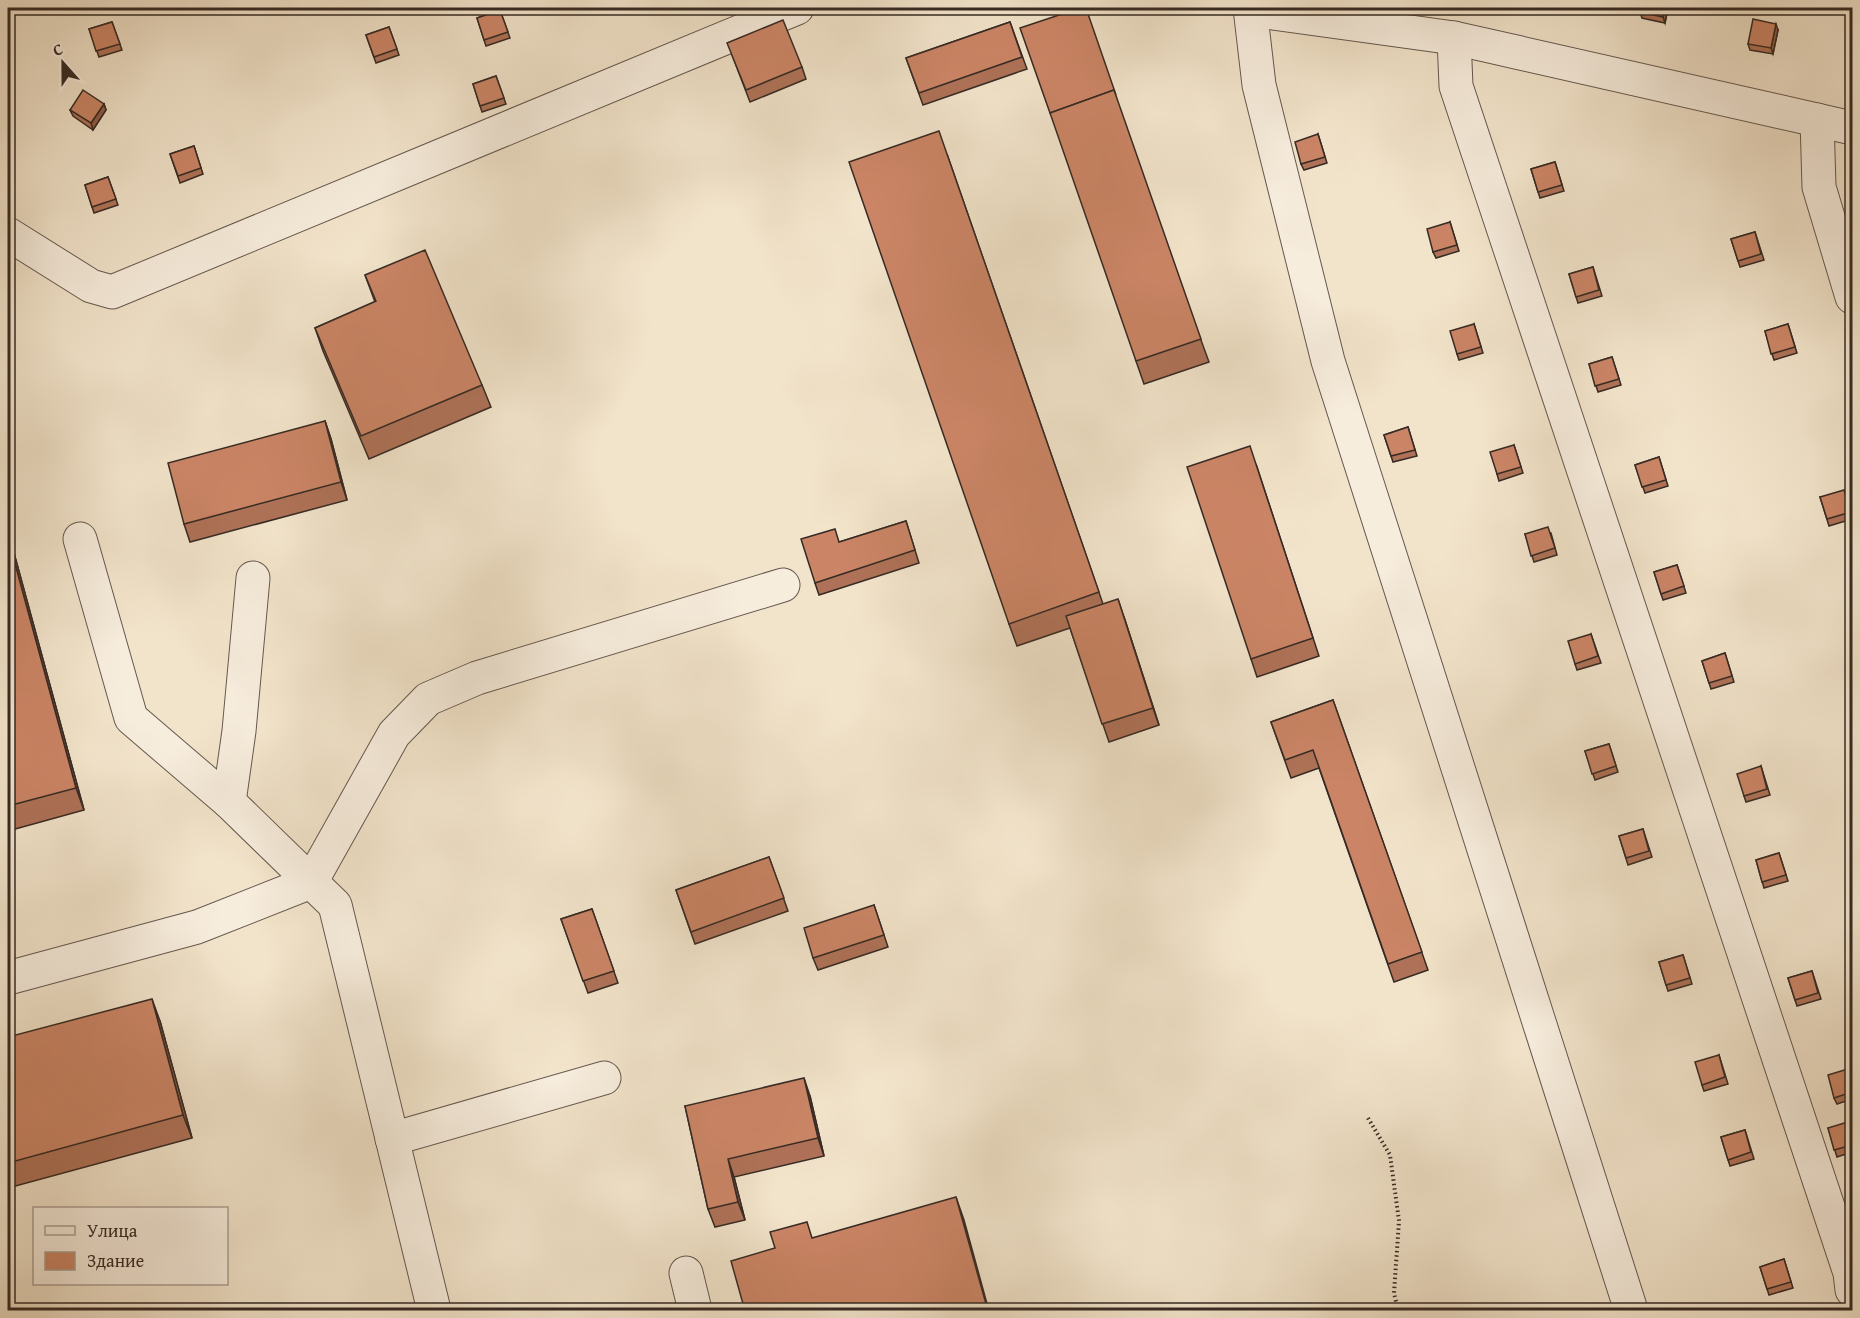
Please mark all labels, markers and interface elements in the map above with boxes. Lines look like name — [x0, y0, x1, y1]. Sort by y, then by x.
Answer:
north arrow — [33, 33, 93, 93]
text: С — [49, 36, 66, 62]
legend — [33, 1207, 228, 1285]
text: Улица — [87, 1217, 138, 1244]
text: Здание — [87, 1247, 144, 1274]

